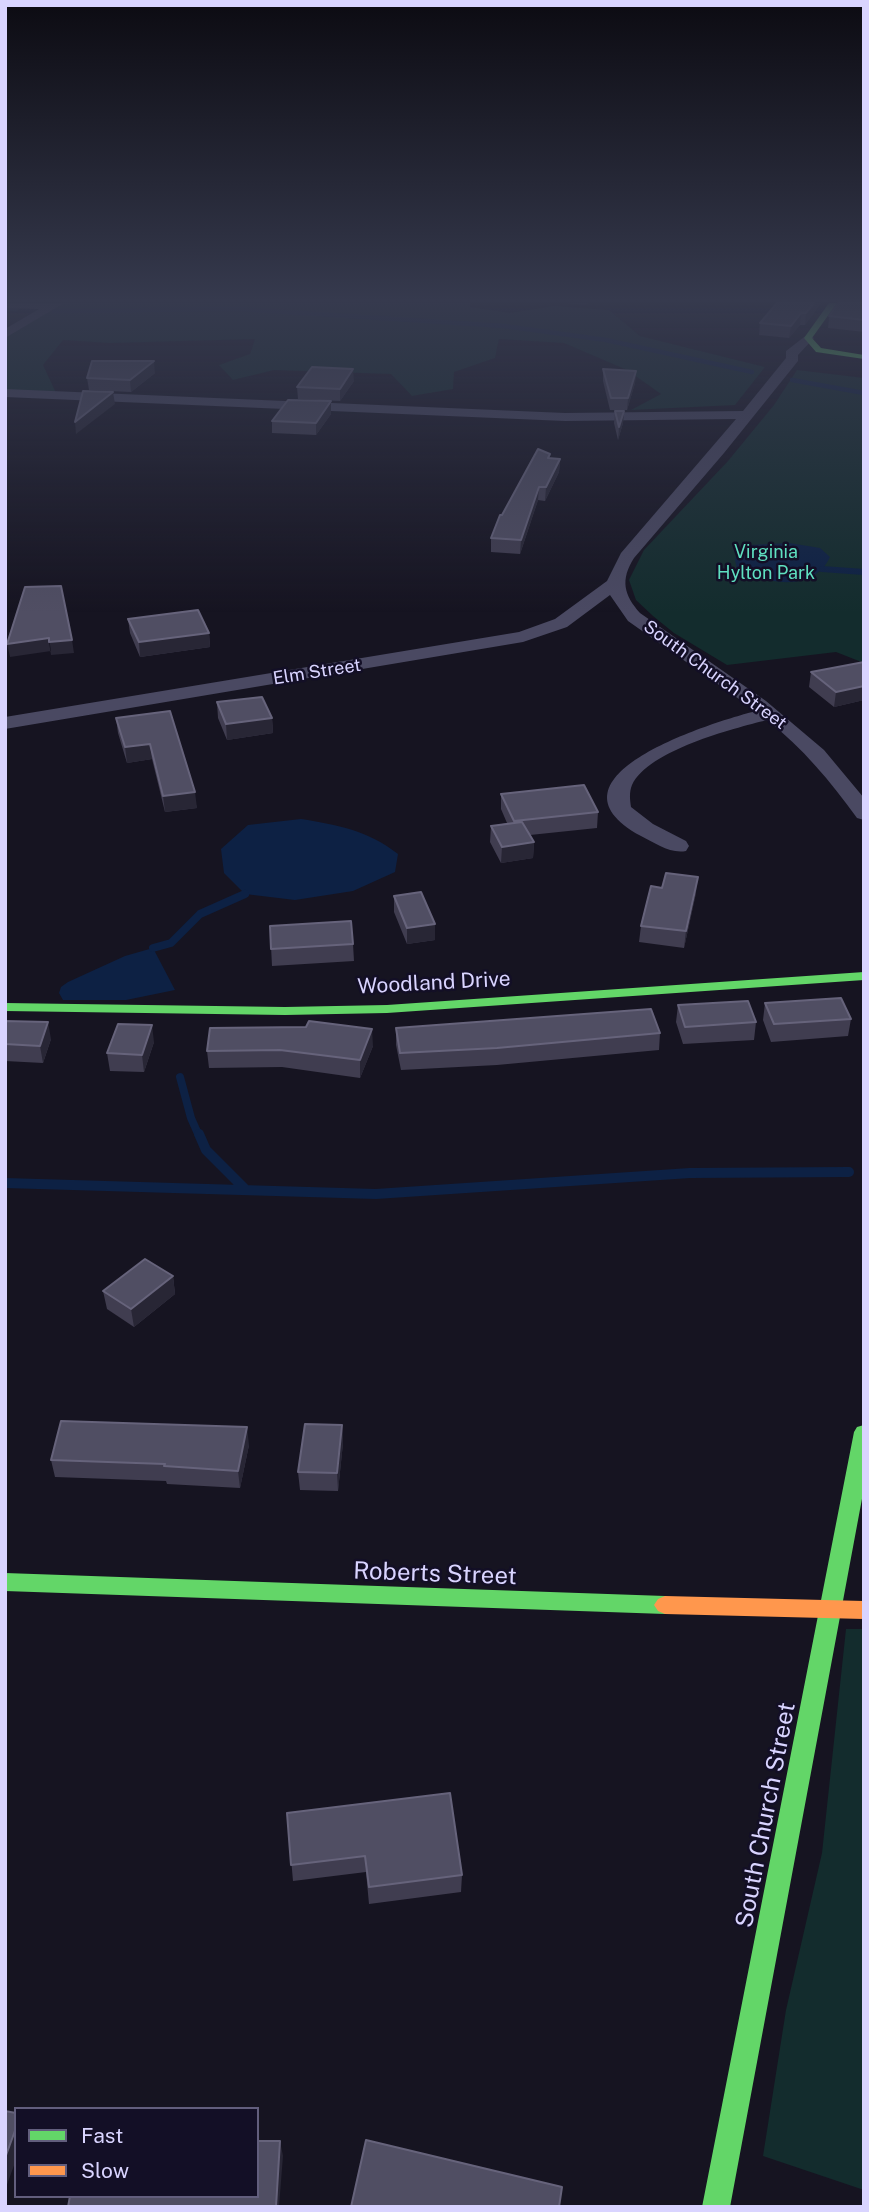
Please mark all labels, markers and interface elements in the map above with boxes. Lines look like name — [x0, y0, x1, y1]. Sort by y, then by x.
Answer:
park label: Virginia Hylton Park — [717, 541, 815, 584]
street label: South Church Street — [639, 616, 791, 734]
street label: Elm Street — [271, 654, 363, 690]
street label: Woodland Drive — [357, 966, 511, 1000]
street label: Roberts Street — [353, 1557, 517, 1591]
street label: South Church Street — [730, 1700, 802, 1930]
legend — [14, 2107, 259, 2198]
text: Fast — [81, 2123, 123, 2148]
text: Slow — [81, 2158, 129, 2183]

